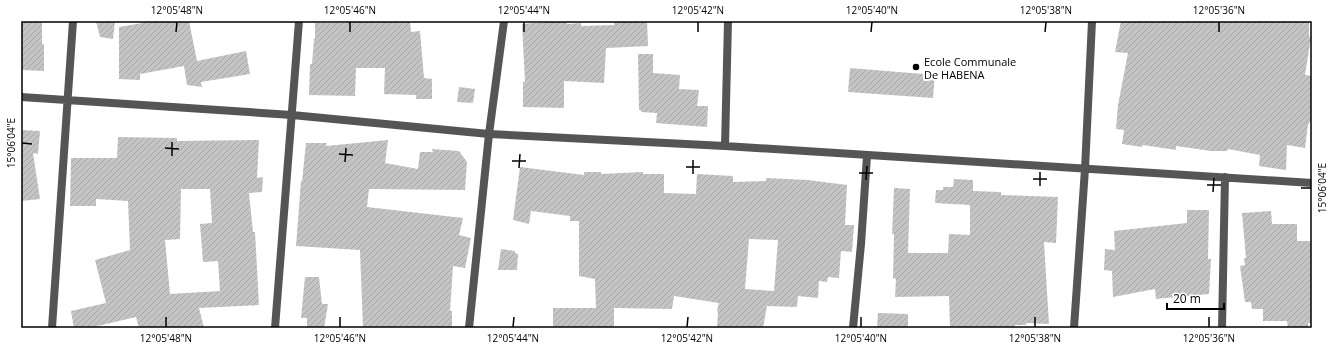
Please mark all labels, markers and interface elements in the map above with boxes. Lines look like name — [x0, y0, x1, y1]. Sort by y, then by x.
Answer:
text: 12°05'48"N — [151, 3, 203, 17]
text: 12°05'46"N — [324, 3, 376, 17]
text: 12°05'44"N — [498, 3, 550, 17]
text: 12°05'42"N — [672, 3, 724, 17]
text: 12°05'40"N — [846, 3, 898, 17]
text: 12°05'38"N — [1020, 3, 1072, 17]
text: 12°05'36"N — [1193, 3, 1245, 17]
place label: Ecole Communale De HABENA — [924, 54, 1016, 82]
marker: Ecole Communale De HABENA — [911, 62, 921, 72]
text: 15°06'04"E — [4, 118, 18, 168]
text: 15°06'04"E — [1315, 163, 1329, 213]
scale bar — [1167, 285, 1224, 311]
text: 20 m — [1173, 290, 1201, 307]
text: 12°05'48"N — [140, 331, 192, 345]
text: 12°05'46"N — [314, 331, 366, 345]
text: 12°05'44"N — [487, 331, 539, 345]
text: 12°05'42"N — [661, 331, 713, 345]
text: 12°05'40"N — [835, 331, 887, 345]
text: 12°05'38"N — [1009, 331, 1061, 345]
text: 12°05'36"N — [1183, 331, 1235, 345]

